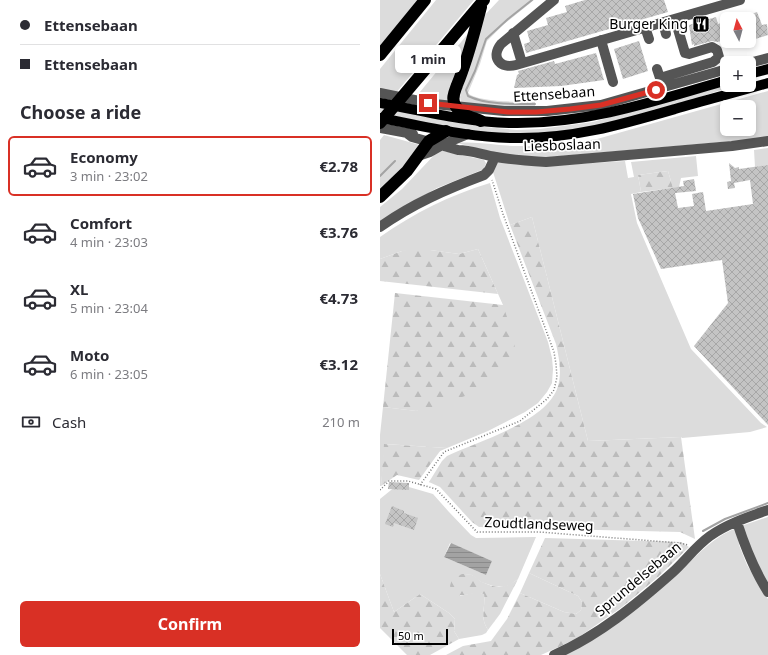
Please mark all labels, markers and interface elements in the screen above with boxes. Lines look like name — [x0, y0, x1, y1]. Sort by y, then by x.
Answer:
north arrow — [720, 12, 756, 48]
map controls — [720, 12, 756, 136]
place label: Burger King — [609, 14, 688, 33]
restaurant icon: Burger King — [691, 14, 711, 34]
text: Ettensebaan — [44, 15, 138, 35]
callout: 1 min — [395, 45, 461, 73]
text: 1 min — [410, 50, 446, 68]
text: Ettensebaan — [44, 54, 138, 74]
button: + — [720, 56, 756, 92]
street label: Ettensebaan — [512, 81, 596, 106]
route start — [647, 81, 665, 99]
route end — [419, 94, 437, 112]
text: Choose a ride — [20, 100, 141, 124]
button: − — [720, 100, 756, 136]
street label: Liesboslaan — [523, 134, 601, 155]
text: Economy — [70, 147, 138, 167]
icon: car — [22, 148, 58, 184]
text: €2.78 — [319, 156, 358, 176]
text: 3 min · 23:02 — [70, 167, 148, 185]
text: Comfort — [70, 213, 132, 233]
icon: car — [22, 214, 58, 250]
text: €3.76 — [319, 222, 358, 242]
text: 4 min · 23:03 — [70, 233, 148, 251]
text: XL — [70, 279, 88, 299]
icon: car — [22, 280, 58, 316]
text: €4.73 — [319, 288, 358, 308]
text: 5 min · 23:04 — [70, 299, 148, 317]
text: Moto — [70, 345, 109, 365]
icon: car — [22, 346, 58, 382]
text: €3.12 — [319, 354, 358, 374]
text: 6 min · 23:05 — [70, 365, 148, 383]
icon: cash — [20, 411, 42, 433]
text: Cash — [52, 412, 86, 432]
text: 210 m — [322, 413, 360, 431]
street label: Zoudtlandseweg — [484, 512, 594, 535]
street label: Sprundelsebaan — [591, 537, 685, 620]
button: Confirm — [20, 601, 360, 647]
scale bar — [392, 627, 448, 646]
text: 50 m — [398, 628, 424, 643]

